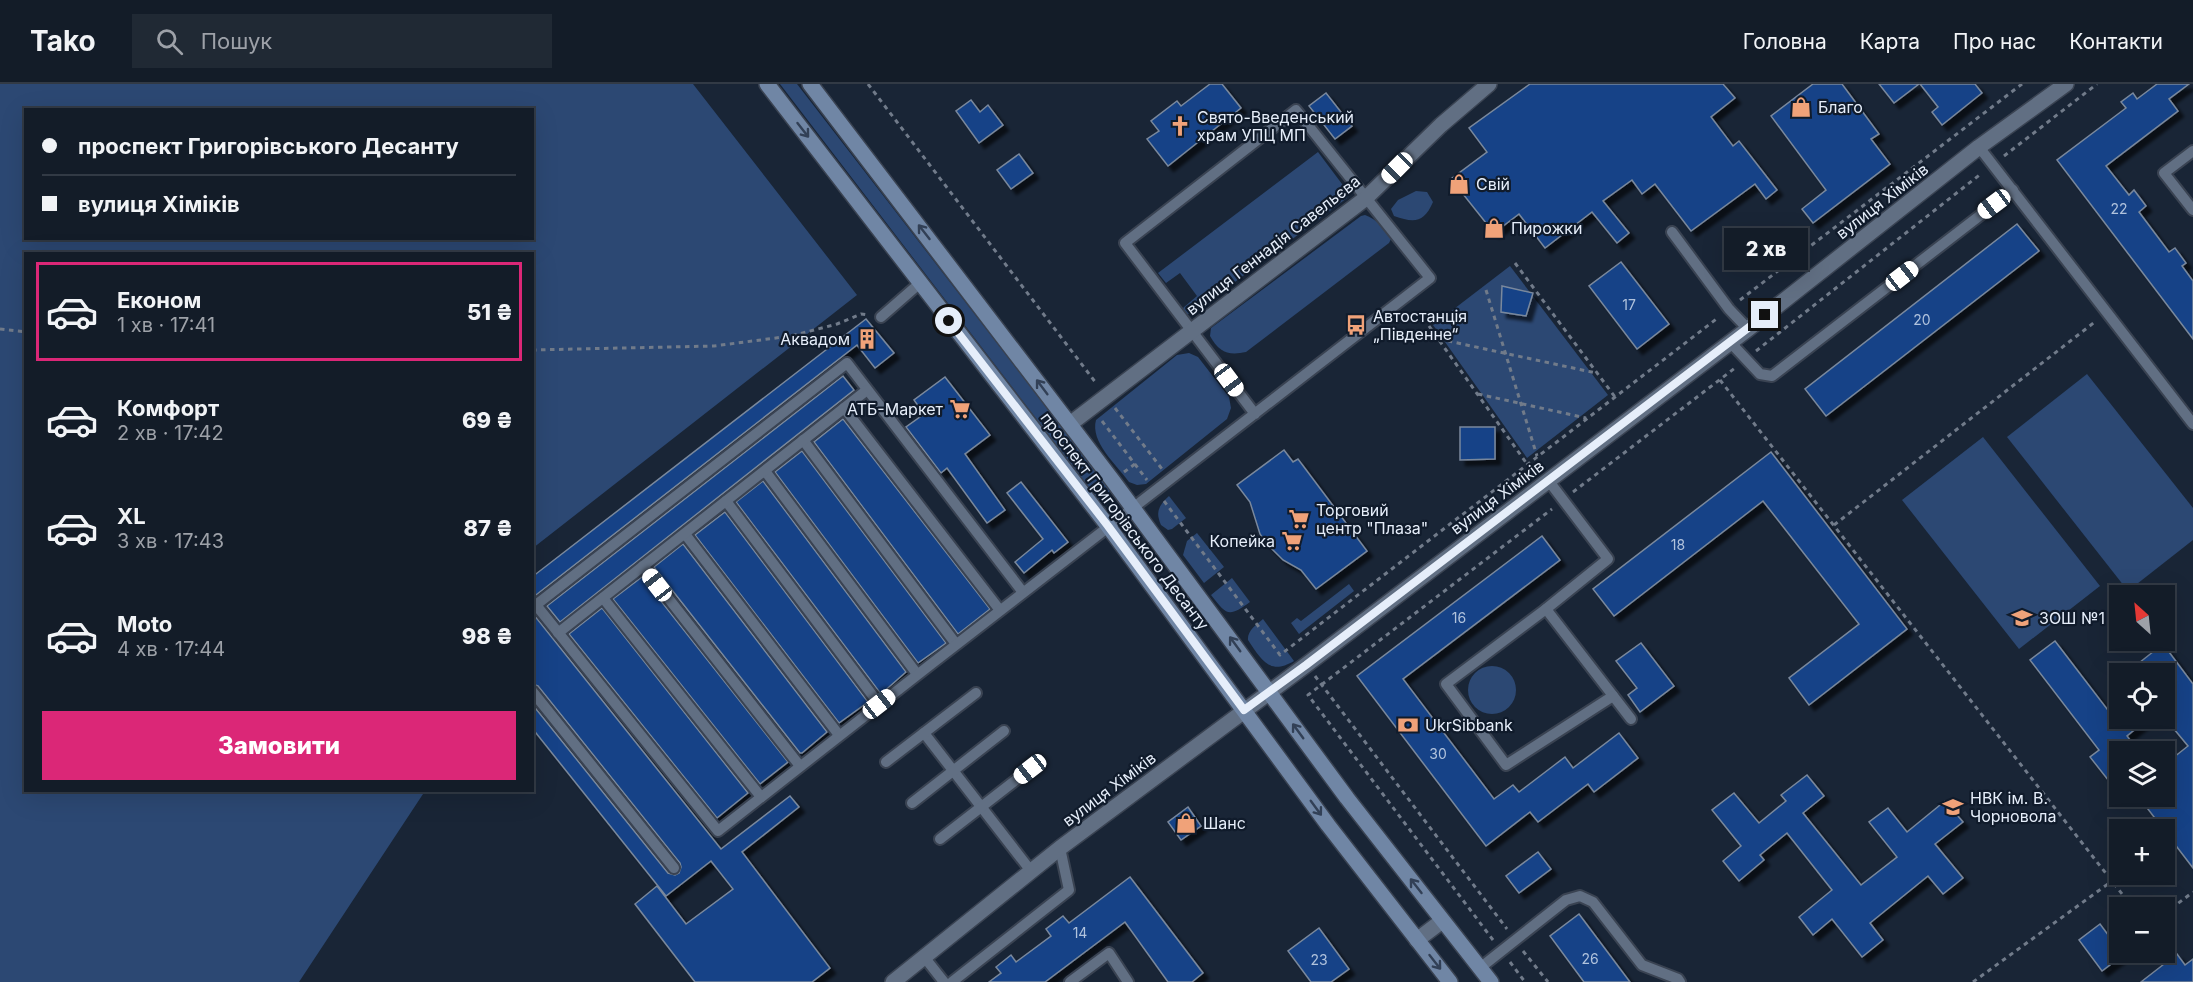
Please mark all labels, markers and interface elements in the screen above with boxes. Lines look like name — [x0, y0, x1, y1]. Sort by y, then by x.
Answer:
search box — [132, 14, 552, 68]
text: Tako — [30, 24, 96, 58]
icon: search — [153, 25, 186, 58]
text: Пошук — [201, 28, 272, 54]
text: Головна — [1743, 29, 1827, 54]
text: Карта — [1860, 29, 1920, 54]
text: Про нас — [1953, 29, 2036, 54]
text: Контакти — [2069, 29, 2163, 54]
shop icon: Благо — [1789, 95, 1813, 119]
place label: Благо — [1818, 97, 1863, 117]
place label: Свято-Введенський храм УПЦ МП — [1197, 107, 1354, 145]
church icon: Свято-Введенський храм УПЦ МП — [1168, 114, 1192, 138]
one-way arrow — [797, 122, 809, 138]
text: проспект Григорівського Десанту — [78, 133, 459, 159]
car — [1378, 149, 1416, 187]
street label: вулиця Хіміків — [1832, 159, 1932, 243]
street label: вулиця Геннадія Савельєва — [1182, 171, 1364, 319]
shop icon: Свій — [1447, 172, 1471, 196]
place label: Свій — [1476, 174, 1510, 194]
car — [1974, 186, 2014, 222]
text: вулиця Хіміків — [78, 191, 240, 217]
house number: 22 — [2110, 200, 2128, 217]
shop icon: Пирожки — [1482, 216, 1506, 240]
place label: Пирожки — [1511, 218, 1582, 238]
one-way arrow — [917, 224, 930, 240]
callout: 2 хв — [1723, 228, 1807, 270]
text: 2 хв — [1746, 237, 1786, 261]
car — [1882, 258, 1922, 294]
icon: car — [45, 285, 99, 339]
text: Економ — [117, 287, 201, 313]
house number: 17 — [1622, 296, 1636, 313]
text: 51 ₴ — [467, 299, 513, 325]
route end — [1751, 301, 1778, 328]
place label: Автостанція „Південне“ — [1373, 306, 1467, 344]
route start — [935, 307, 962, 334]
house number: 20 — [1913, 311, 1931, 328]
text: 1 хв · 17:41 — [117, 313, 215, 337]
bus stop icon: Автостанція „Південне“ — [1344, 313, 1368, 337]
building icon: Аквадом — [855, 327, 879, 351]
place label: Аквадом — [780, 329, 850, 349]
car — [1211, 360, 1247, 400]
one-way arrow — [1036, 379, 1049, 395]
icon: car — [45, 393, 99, 447]
text: Комфорт — [117, 395, 219, 421]
supermarket icon: АТБ-Маркет — [948, 397, 972, 421]
place label: АТБ-Маркет — [847, 399, 944, 419]
text: 69 ₴ — [462, 407, 513, 433]
street label: проспект Григорівського Десанту — [1036, 408, 1214, 634]
text: 2 хв · 17:42 — [117, 421, 224, 445]
street label: вулиця Хіміків — [1446, 455, 1548, 539]
place label: Торговий центр "Плаза" — [1316, 500, 1428, 538]
icon: car — [45, 501, 99, 555]
text: XL — [117, 503, 146, 529]
supermarket icon: Торговий центр "Плаза" — [1287, 507, 1311, 531]
text: 87 ₴ — [463, 515, 513, 541]
text: 3 хв · 17:43 — [117, 529, 224, 553]
supermarket icon: Копейка — [1280, 529, 1304, 553]
place label: Копейка — [1209, 531, 1275, 551]
house number: 18 — [1671, 536, 1685, 553]
car — [639, 565, 675, 605]
north arrow — [2109, 585, 2175, 651]
map controls — [2109, 585, 2175, 963]
school or university icon: ЗОШ №1 — [2010, 606, 2034, 630]
place label: ЗОШ №1 — [2039, 608, 2105, 628]
icon: car — [45, 609, 99, 663]
house number: 16 — [1452, 609, 1466, 626]
text: Moto — [117, 611, 172, 637]
text: 98 ₴ — [462, 623, 513, 649]
one-way arrow — [1228, 636, 1241, 652]
text: 4 хв · 17:44 — [117, 637, 225, 661]
button: locate — [2109, 663, 2175, 729]
car — [859, 686, 899, 722]
button: Замовити — [42, 711, 516, 780]
bank icon: UkrSibbank — [1396, 713, 1420, 737]
place label: UkrSibbank — [1425, 715, 1513, 735]
one-way arrow — [1292, 723, 1305, 739]
button: layers — [2109, 741, 2175, 807]
house number: 30 — [1429, 745, 1447, 762]
street label: вулиця Хіміків — [1058, 747, 1160, 831]
car — [1010, 751, 1050, 787]
place label: НВК ім. В. Чорновола — [1970, 788, 2056, 826]
school or university icon: НВК ім. В. Чорновола — [1941, 795, 1965, 819]
one-way arrow — [1309, 800, 1322, 816]
shop icon: Шанс — [1174, 811, 1198, 835]
place label: Шанс — [1203, 813, 1246, 833]
button: + — [2109, 819, 2175, 885]
one-way arrow — [1409, 878, 1422, 894]
button: − — [2109, 897, 2175, 963]
house number: 14 — [1073, 924, 1087, 941]
house number: 26 — [1581, 950, 1599, 967]
house number: 23 — [1310, 951, 1328, 968]
one-way arrow — [1428, 954, 1441, 970]

